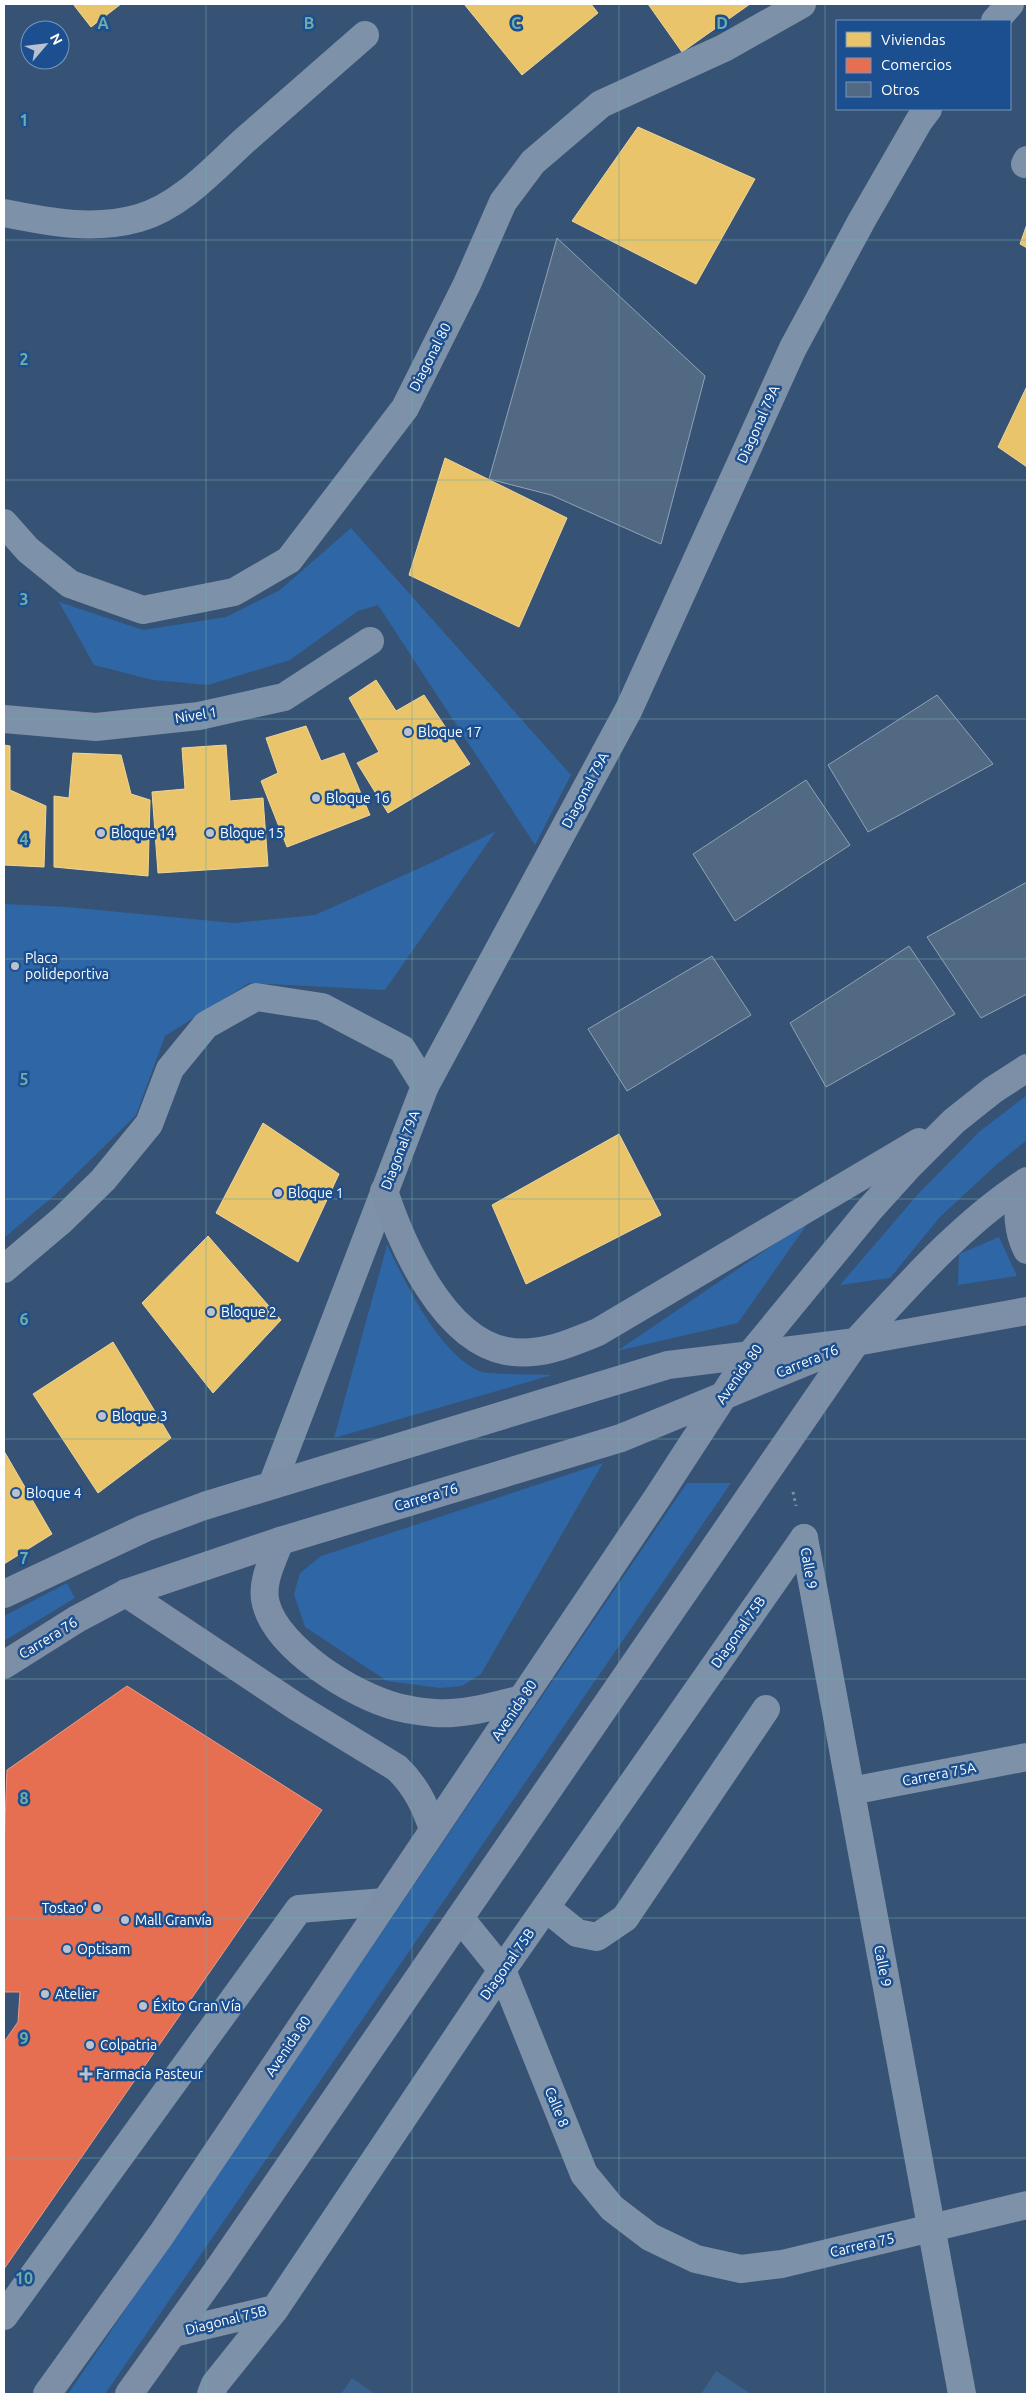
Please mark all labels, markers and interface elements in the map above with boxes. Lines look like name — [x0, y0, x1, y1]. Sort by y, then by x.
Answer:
text: A — [97, 14, 109, 32]
text: B — [304, 14, 314, 32]
text: C — [511, 14, 521, 32]
text: D — [716, 14, 728, 32]
north arrow — [20, 20, 70, 70]
legend — [836, 20, 1011, 110]
text: N — [47, 31, 66, 47]
text: Viviendas — [881, 31, 945, 48]
text: Comercios — [881, 56, 952, 73]
text: Otros — [881, 81, 920, 98]
text: 1 — [19, 111, 29, 129]
street label: Diagonal 80 — [406, 320, 454, 394]
text: 2 — [19, 350, 29, 368]
street label: Diagonal 79A — [734, 383, 782, 465]
text: 3 — [19, 590, 29, 608]
street label: Nivel 1 — [174, 704, 218, 726]
place label: Bloque 17 — [418, 724, 482, 740]
marker: Bloque 17 — [402, 726, 414, 738]
street label: Diagonal 79A — [558, 749, 612, 831]
place label: Bloque 16 — [326, 790, 390, 806]
marker: Bloque 16 — [310, 792, 322, 804]
place label: Bloque 14 — [111, 825, 175, 841]
place label: Bloque 15 — [220, 825, 284, 841]
marker: Bloque 14 — [95, 827, 107, 839]
marker: Bloque 15 — [204, 827, 216, 839]
text: 4 — [19, 830, 29, 848]
place label: Placa polideportiva — [25, 950, 109, 982]
marker: Placa polideportiva — [9, 960, 21, 972]
text: 5 — [19, 1070, 29, 1088]
street label: Diagonal 79A — [378, 1108, 422, 1192]
place label: Bloque 1 — [288, 1185, 344, 1201]
marker: Bloque 1 — [272, 1187, 284, 1199]
place label: Bloque 2 — [221, 1304, 277, 1320]
marker: Bloque 2 — [205, 1306, 217, 1318]
text: 6 — [19, 1310, 29, 1328]
street label: Avenida 80 — [713, 1341, 765, 1407]
street label: Carrera 76 — [774, 1341, 841, 1381]
place label: Bloque 3 — [112, 1408, 168, 1424]
marker: Bloque 3 — [96, 1410, 108, 1422]
street label: Carrera 76 — [392, 1480, 460, 1514]
place label: Bloque 4 — [26, 1485, 82, 1501]
marker: Bloque 4 — [10, 1487, 22, 1499]
street label: Calle 9 — [797, 1546, 821, 1590]
text: 7 — [19, 1549, 29, 1567]
street label: Diagonal 75B — [708, 1593, 769, 1671]
street label: Carrera 76 — [16, 1614, 80, 1662]
street label: Avenida 80 — [488, 1677, 540, 1743]
street label: Carrera 75A — [901, 1759, 977, 1789]
text: 8 — [19, 1789, 29, 1807]
place label: Tostao' — [42, 1900, 87, 1916]
marker: Tostao' — [91, 1902, 103, 1914]
place label: Mall Granvía — [135, 1912, 212, 1928]
marker: Mall Granvía — [119, 1914, 131, 1926]
street label: Diagonal 75B — [477, 1925, 538, 2003]
place label: Optisam — [77, 1941, 130, 1957]
marker: Optisam — [61, 1943, 73, 1955]
street label: Calle 9 — [871, 1944, 895, 1988]
place label: Atelier — [55, 1986, 98, 2002]
marker: Atelier — [39, 1988, 51, 2000]
place label: Éxito Gran Vía — [153, 1997, 241, 2014]
marker: Éxito Gran Vía — [137, 2000, 149, 2012]
street label: Avenida 80 — [262, 2013, 314, 2079]
text: 9 — [19, 2029, 29, 2047]
place label: Colpatria — [100, 2037, 157, 2053]
marker: Colpatria — [84, 2039, 96, 2051]
place label: Farmacia Pasteur — [96, 2066, 204, 2082]
marker: Farmacia Pasteur — [80, 2068, 92, 2080]
street label: Calle 8 — [542, 2085, 572, 2130]
street label: Carrera 75 — [828, 2230, 896, 2260]
text: 10 — [15, 2269, 33, 2287]
street label: Diagonal 75B — [184, 2302, 269, 2338]

